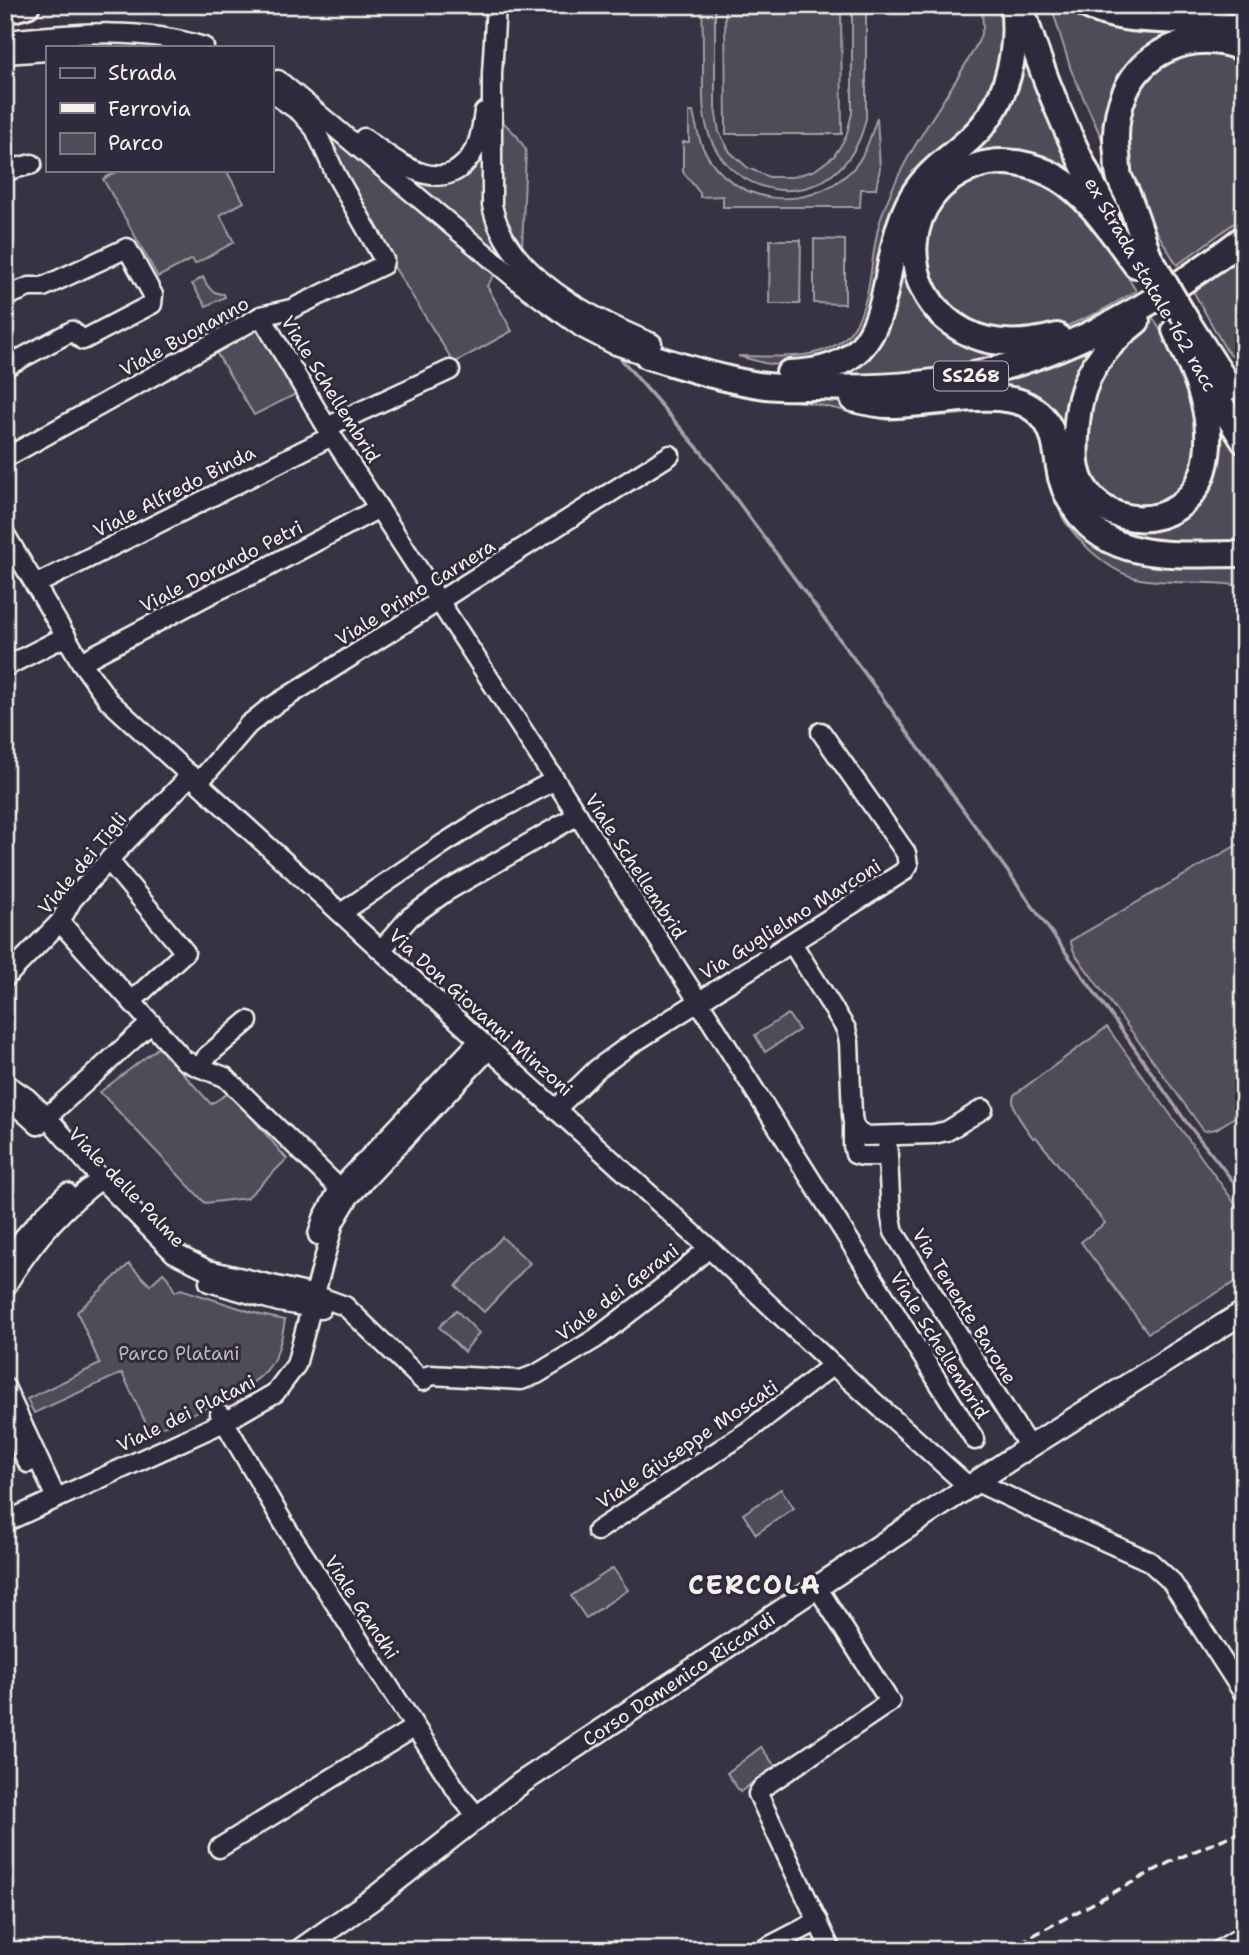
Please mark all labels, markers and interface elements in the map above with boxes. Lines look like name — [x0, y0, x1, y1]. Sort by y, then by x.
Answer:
legend — [46, 46, 273, 172]
text: Strada — [108, 59, 176, 87]
text: Ferrovia — [108, 95, 191, 123]
text: Parco — [108, 129, 163, 157]
street label: ex Strada statale 162 racc — [1079, 173, 1222, 396]
street label: Viale Buonanno — [115, 291, 253, 382]
street label: Viale Schellembrid — [275, 311, 386, 468]
road number: SS268 — [934, 362, 1008, 390]
street label: Viale Alfredo Binda — [89, 440, 260, 543]
street label: Viale Dorando Petri — [136, 515, 307, 618]
street label: Viale Primo Carnera — [331, 533, 500, 652]
street label: Viale Schellembrid — [579, 789, 692, 944]
street label: Viale dei Tigli — [32, 807, 132, 920]
street label: Via Guglielmo Marconi — [695, 853, 886, 986]
street label: Via Don Giovanni Minzoni — [383, 923, 578, 1102]
street label: Viale delle Palme — [63, 1122, 191, 1253]
street label: Via Tenente Barone — [907, 1224, 1023, 1389]
street label: Viale dei Gerani — [551, 1238, 684, 1347]
street label: Viale Schellembrid — [884, 1267, 995, 1424]
park label: Parco Platani — [118, 1341, 240, 1366]
street label: Viale dei Platani — [113, 1369, 260, 1458]
street label: Viale Giuseppe Moscati — [592, 1374, 783, 1515]
street label: Viale Gandhi — [319, 1550, 405, 1664]
district label: CERCOLA — [688, 1567, 822, 1602]
street label: Corso Domenico Riccardi — [578, 1606, 780, 1752]

